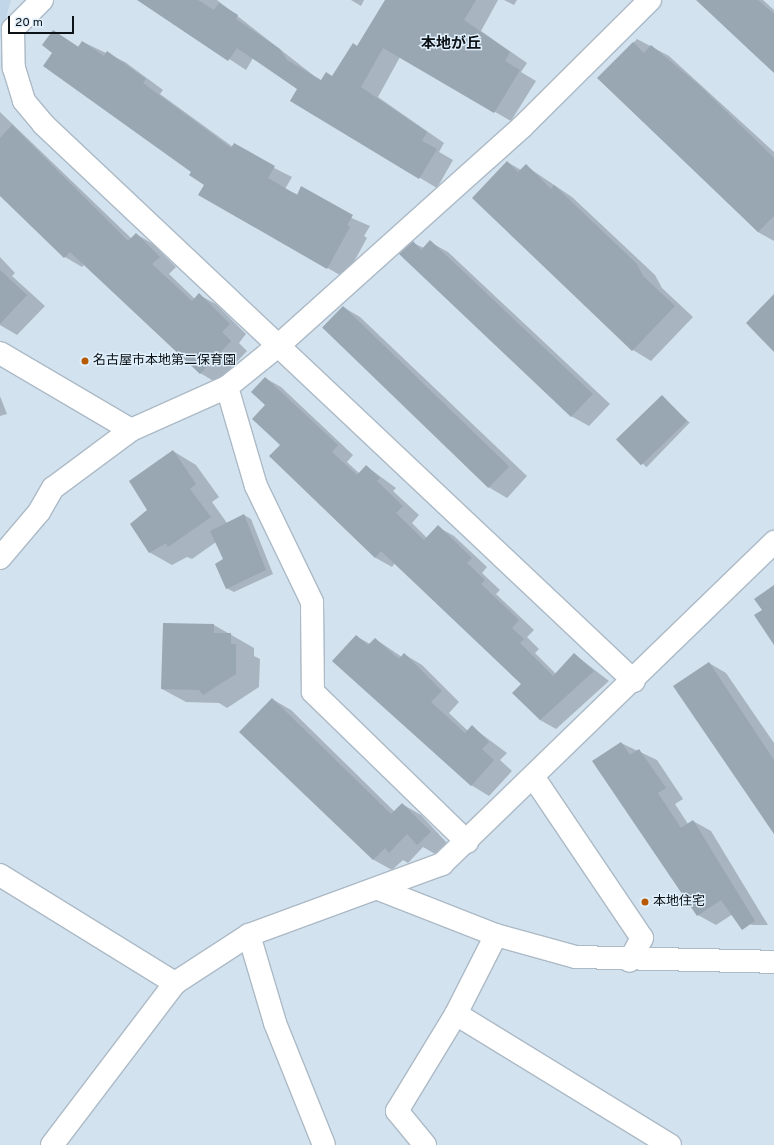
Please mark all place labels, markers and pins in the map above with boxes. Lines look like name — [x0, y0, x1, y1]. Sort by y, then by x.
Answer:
place label: 名古屋市本地第二保育園 — [93, 353, 236, 369]
marker: 名古屋市本地第二保育園 — [80, 356, 90, 366]
place label: 本地住宅 — [653, 894, 705, 910]
marker: 本地住宅 — [640, 897, 650, 907]

